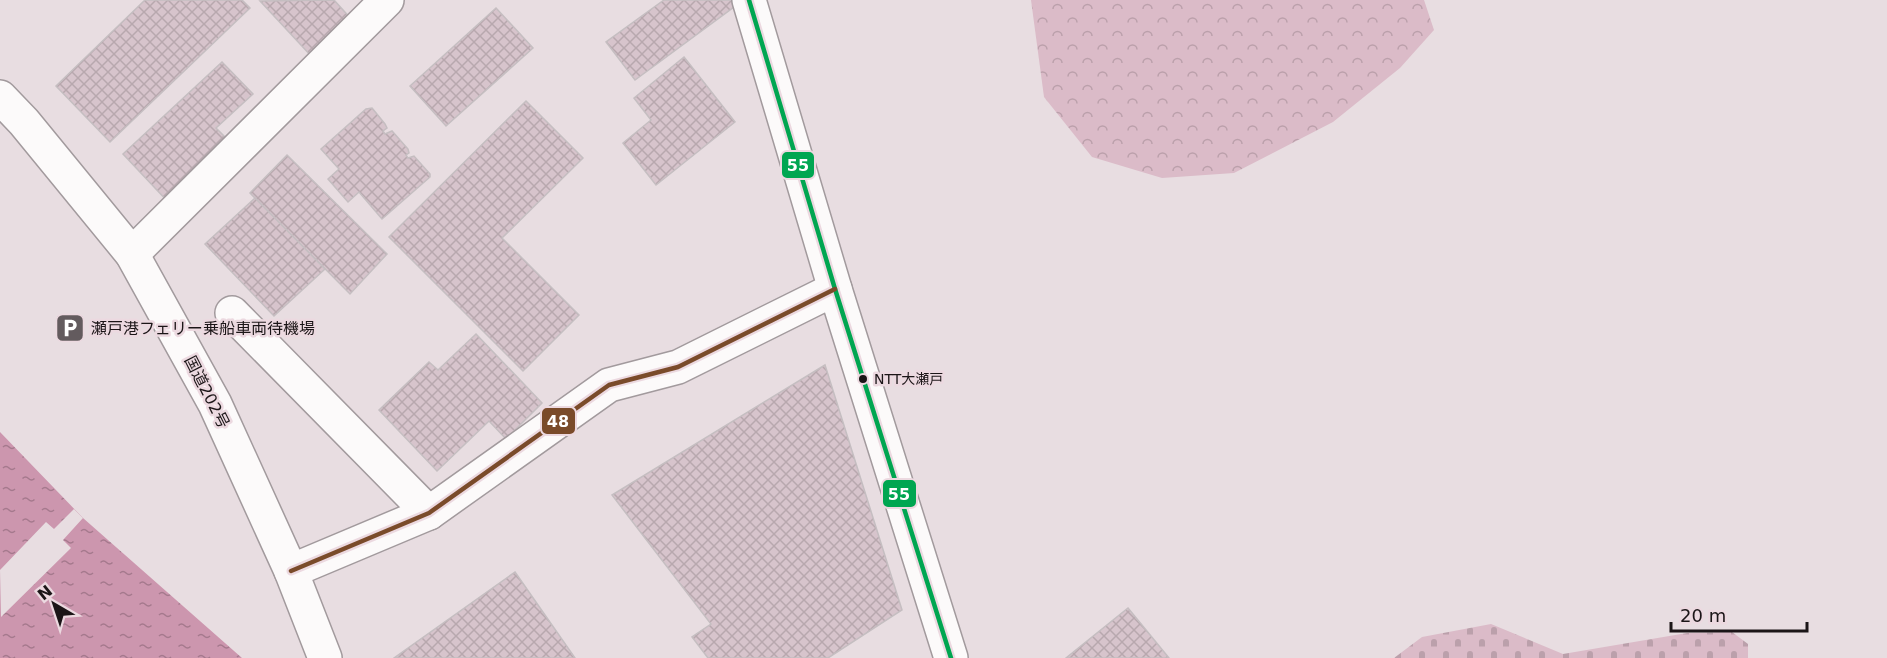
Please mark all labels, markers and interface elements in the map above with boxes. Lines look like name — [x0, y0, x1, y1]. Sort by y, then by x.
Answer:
line badge: 55 — [781, 151, 815, 179]
text: 55 — [787, 156, 809, 175]
parking icon: 瀬戸港フェリー乗船車両待機場 — [54, 312, 86, 344]
place label: 瀬戸港フェリー乗船車両待機場 — [91, 319, 315, 338]
street label: 国道202号 — [181, 353, 233, 431]
place label: NTT大瀬戸 — [874, 371, 943, 387]
marker: NTT大瀬戸 — [857, 373, 869, 385]
line badge: 48 — [541, 407, 576, 435]
text: 48 — [547, 412, 569, 431]
line badge: 55 — [882, 479, 917, 508]
text: 55 — [888, 485, 910, 504]
north arrow — [24, 574, 84, 634]
text: N — [34, 581, 56, 604]
scale bar — [1671, 595, 1808, 633]
text: 20 m — [1680, 605, 1726, 626]

